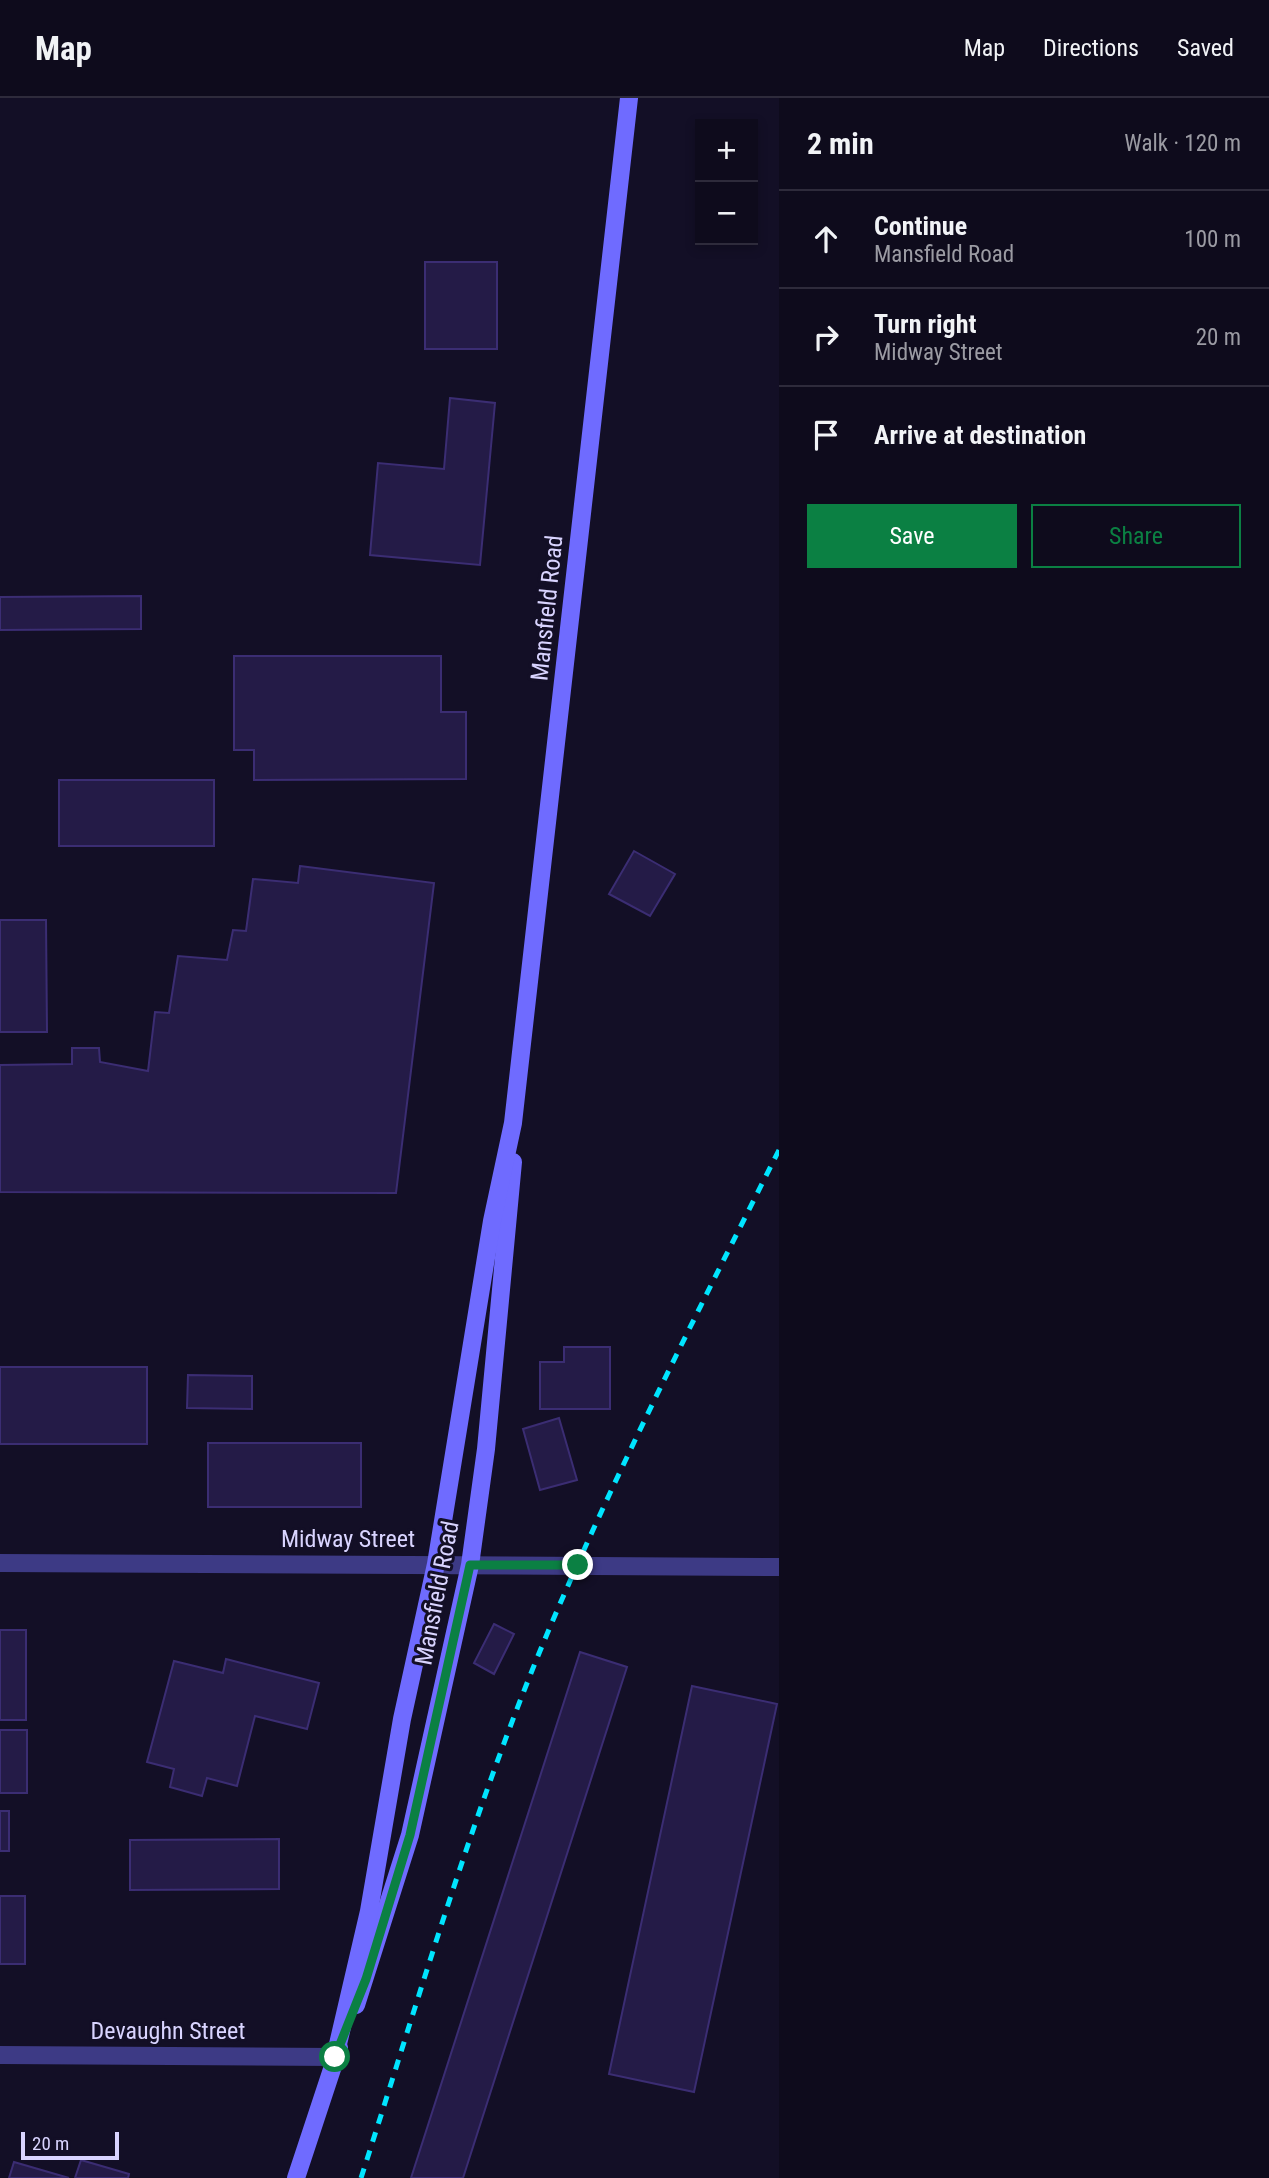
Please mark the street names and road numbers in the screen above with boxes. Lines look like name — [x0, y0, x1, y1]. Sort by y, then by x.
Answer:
street label: Mansfield Road — [525, 534, 569, 682]
street label: Mansfield Road — [409, 1519, 465, 1667]
street label: Midway Street — [281, 1525, 415, 1553]
street label: Devaughn Street — [91, 2017, 245, 2045]

